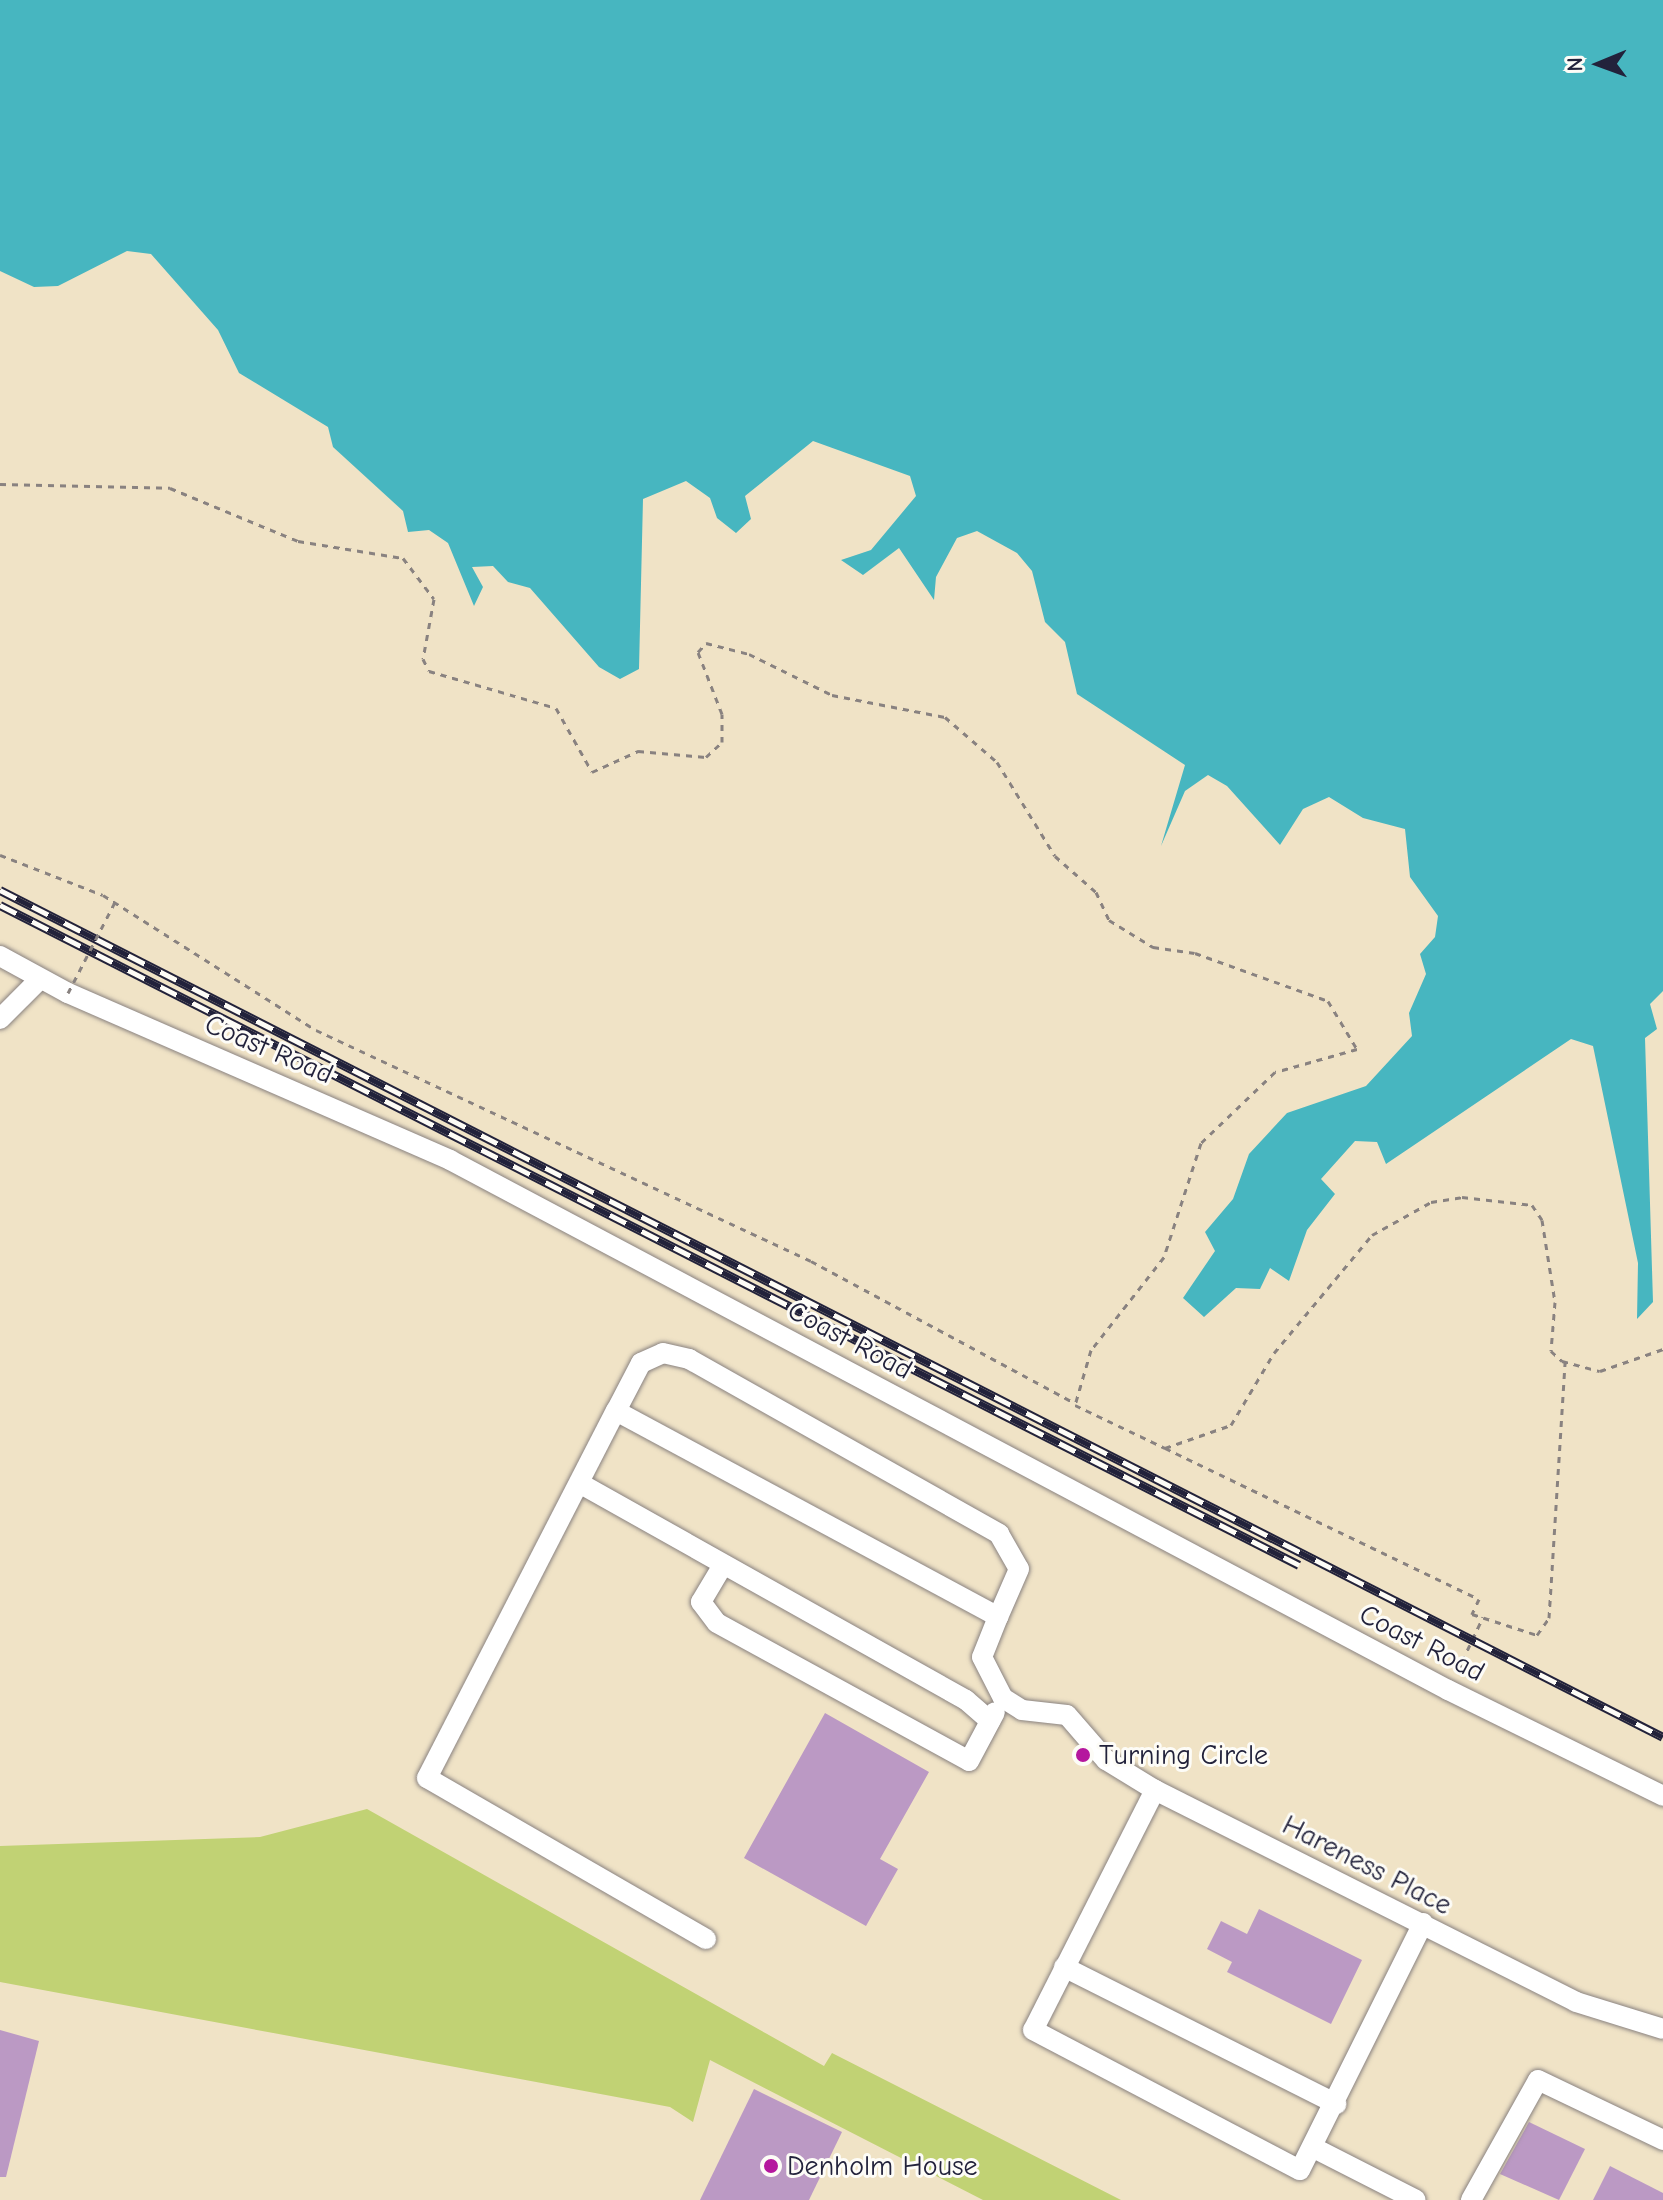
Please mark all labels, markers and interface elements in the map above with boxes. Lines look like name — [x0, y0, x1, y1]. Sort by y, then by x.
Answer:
north arrow — [1559, 24, 1639, 104]
text: N — [1562, 57, 1588, 72]
street label: Coast Road — [200, 1007, 338, 1091]
street label: Coast Road — [782, 1293, 918, 1387]
street label: Coast Road — [1354, 1597, 1490, 1689]
place label: Turning Circle — [1099, 1738, 1268, 1772]
marker: Turning Circle — [1074, 1746, 1092, 1764]
street label: Hareness Place — [1277, 1808, 1457, 1922]
place label: Denholm House — [787, 2149, 978, 2183]
marker: Denholm House — [762, 2157, 780, 2175]

